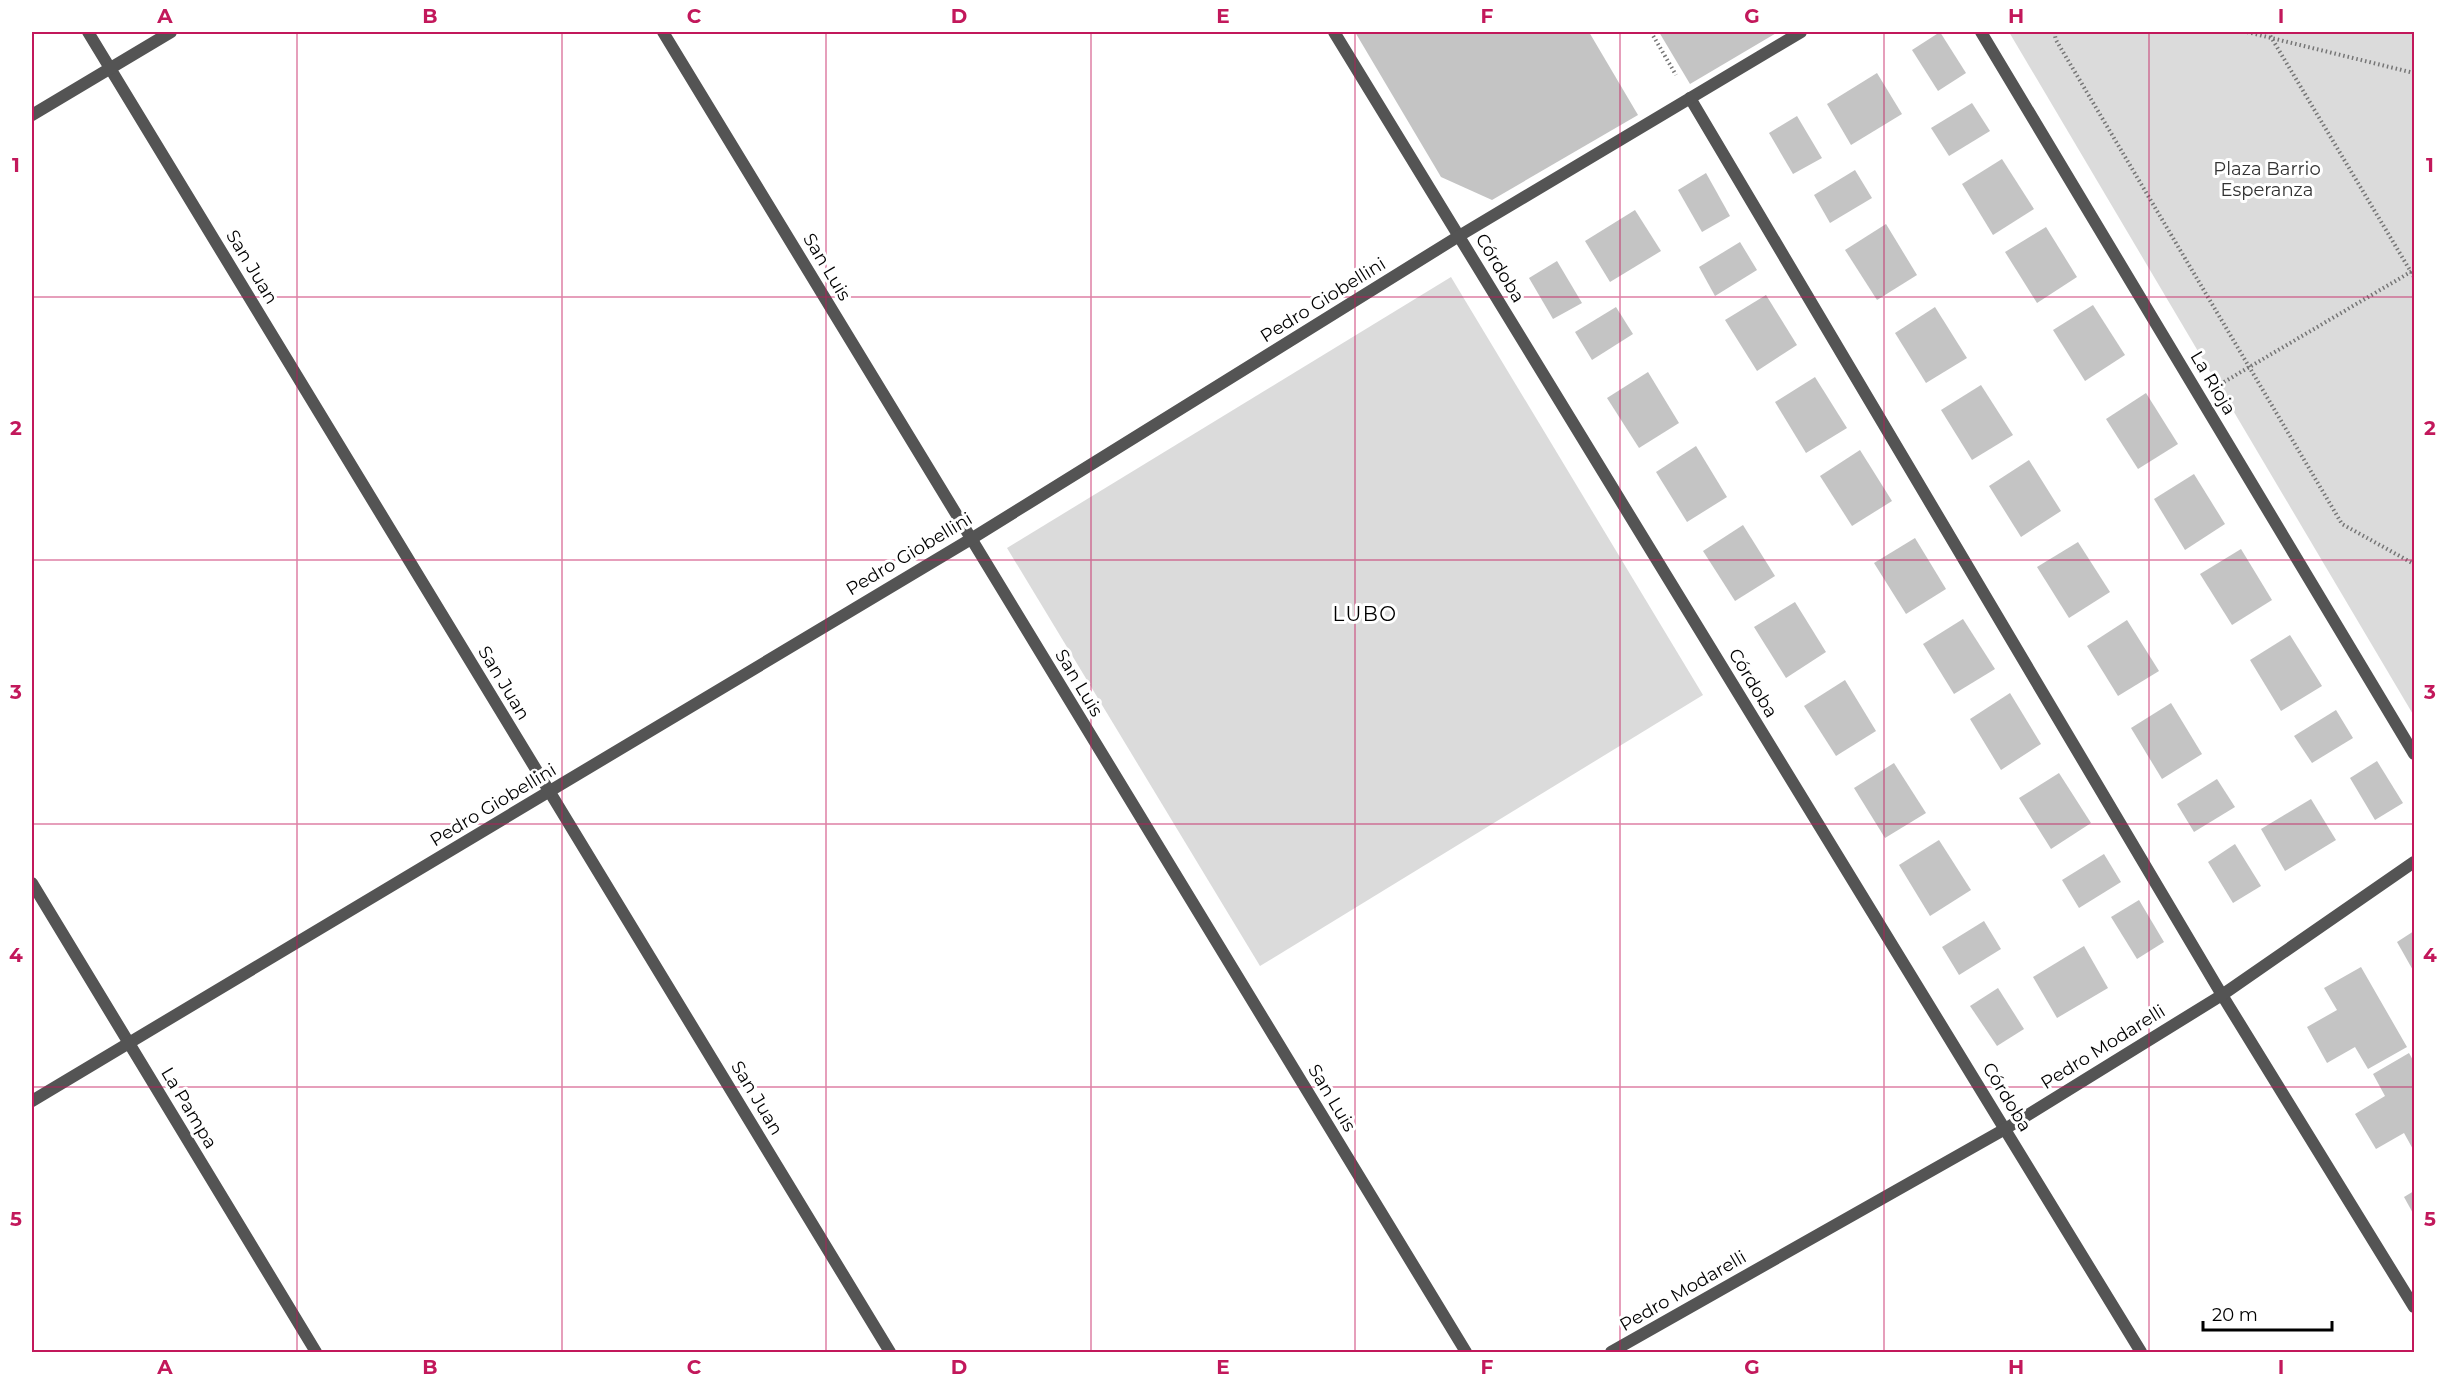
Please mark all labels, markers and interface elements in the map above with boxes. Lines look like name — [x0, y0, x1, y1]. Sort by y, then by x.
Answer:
text: A — [156, 4, 173, 28]
text: B — [422, 4, 438, 28]
text: C — [687, 4, 702, 28]
text: D — [951, 4, 967, 28]
text: E — [1216, 4, 1230, 28]
text: F — [1481, 4, 1494, 28]
text: G — [1744, 4, 1760, 28]
text: H — [2008, 4, 2024, 28]
text: I — [2278, 4, 2284, 28]
text: 1 — [12, 153, 20, 177]
text: 1 — [2426, 153, 2434, 177]
park label: Plaza Barrio Esperanza — [2213, 158, 2321, 201]
street label: San Juan — [221, 226, 283, 308]
street label: San Luis — [798, 229, 856, 305]
street label: Córdoba — [1471, 229, 1529, 307]
street label: Pedro Giobellini — [1256, 253, 1390, 347]
street label: La Rioja — [2185, 347, 2241, 419]
text: 2 — [10, 416, 22, 440]
text: 2 — [2424, 416, 2436, 440]
street label: Pedro Giobellini — [842, 508, 976, 600]
district label: LUBO — [1332, 602, 1398, 626]
street label: San Juan — [473, 642, 535, 724]
street label: Córdoba — [1724, 644, 1782, 722]
street label: San Luis — [1050, 645, 1108, 721]
text: 3 — [9, 680, 22, 704]
text: 3 — [2423, 680, 2436, 704]
street label: Pedro Giobellini — [426, 759, 560, 851]
text: 4 — [9, 943, 23, 967]
text: 4 — [2423, 943, 2437, 967]
street label: Pedro Modarelli — [2037, 1000, 2169, 1094]
street label: San Juan — [726, 1057, 788, 1139]
street label: Córdoba — [1978, 1058, 2036, 1136]
street label: San Luis — [1303, 1060, 1361, 1136]
street label: La Pampa — [156, 1063, 222, 1153]
text: 5 — [10, 1207, 22, 1231]
text: 5 — [2424, 1207, 2436, 1231]
street label: Pedro Modarelli — [1616, 1246, 1750, 1336]
scale bar — [2203, 1294, 2332, 1332]
text: 20 m — [2212, 1304, 2258, 1326]
text: A — [156, 1355, 173, 1379]
text: B — [422, 1355, 438, 1379]
text: C — [687, 1355, 702, 1379]
text: D — [951, 1355, 967, 1379]
text: E — [1216, 1355, 1230, 1379]
text: F — [1481, 1355, 1494, 1379]
text: G — [1744, 1355, 1760, 1379]
text: H — [2008, 1355, 2024, 1379]
text: I — [2278, 1355, 2284, 1379]

